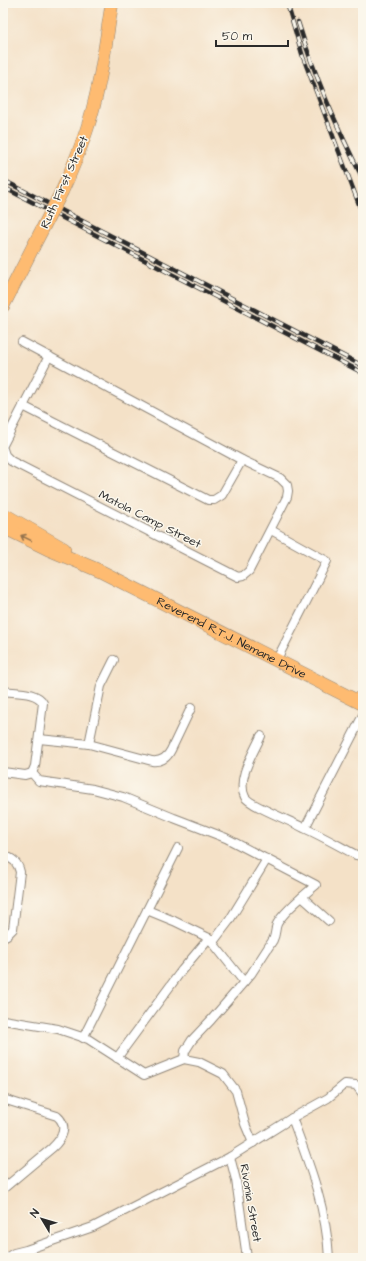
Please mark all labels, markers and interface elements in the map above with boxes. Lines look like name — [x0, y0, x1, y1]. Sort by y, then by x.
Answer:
scale bar — [216, 22, 288, 48]
text: 50 m — [222, 28, 253, 45]
street label: Ruth First Street — [36, 133, 93, 231]
street label: Matola Camp Street — [96, 486, 204, 553]
one-way arrow — [20, 534, 32, 541]
street label: Reverend R.T.J. Nemane Drive — [153, 593, 310, 683]
street label: Rivonia Street — [235, 1163, 266, 1244]
north arrow — [22, 1199, 62, 1239]
text: N — [26, 1206, 43, 1220]

